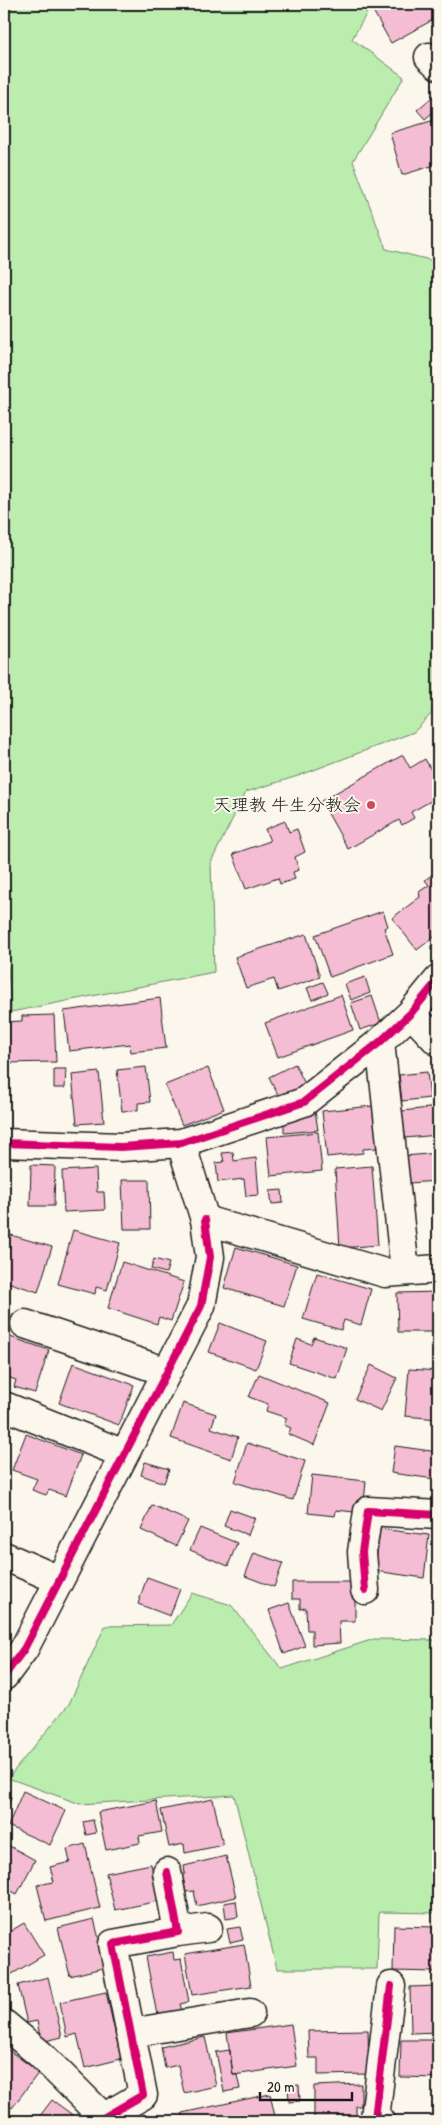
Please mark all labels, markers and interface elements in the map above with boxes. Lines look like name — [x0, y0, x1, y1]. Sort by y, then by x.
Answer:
place label: 天理教 牛生分教会 — [213, 792, 361, 817]
marker: 天理教 牛生分教会 — [365, 799, 377, 811]
scale bar — [260, 2070, 352, 2102]
text: 20 m — [267, 2076, 294, 2097]

